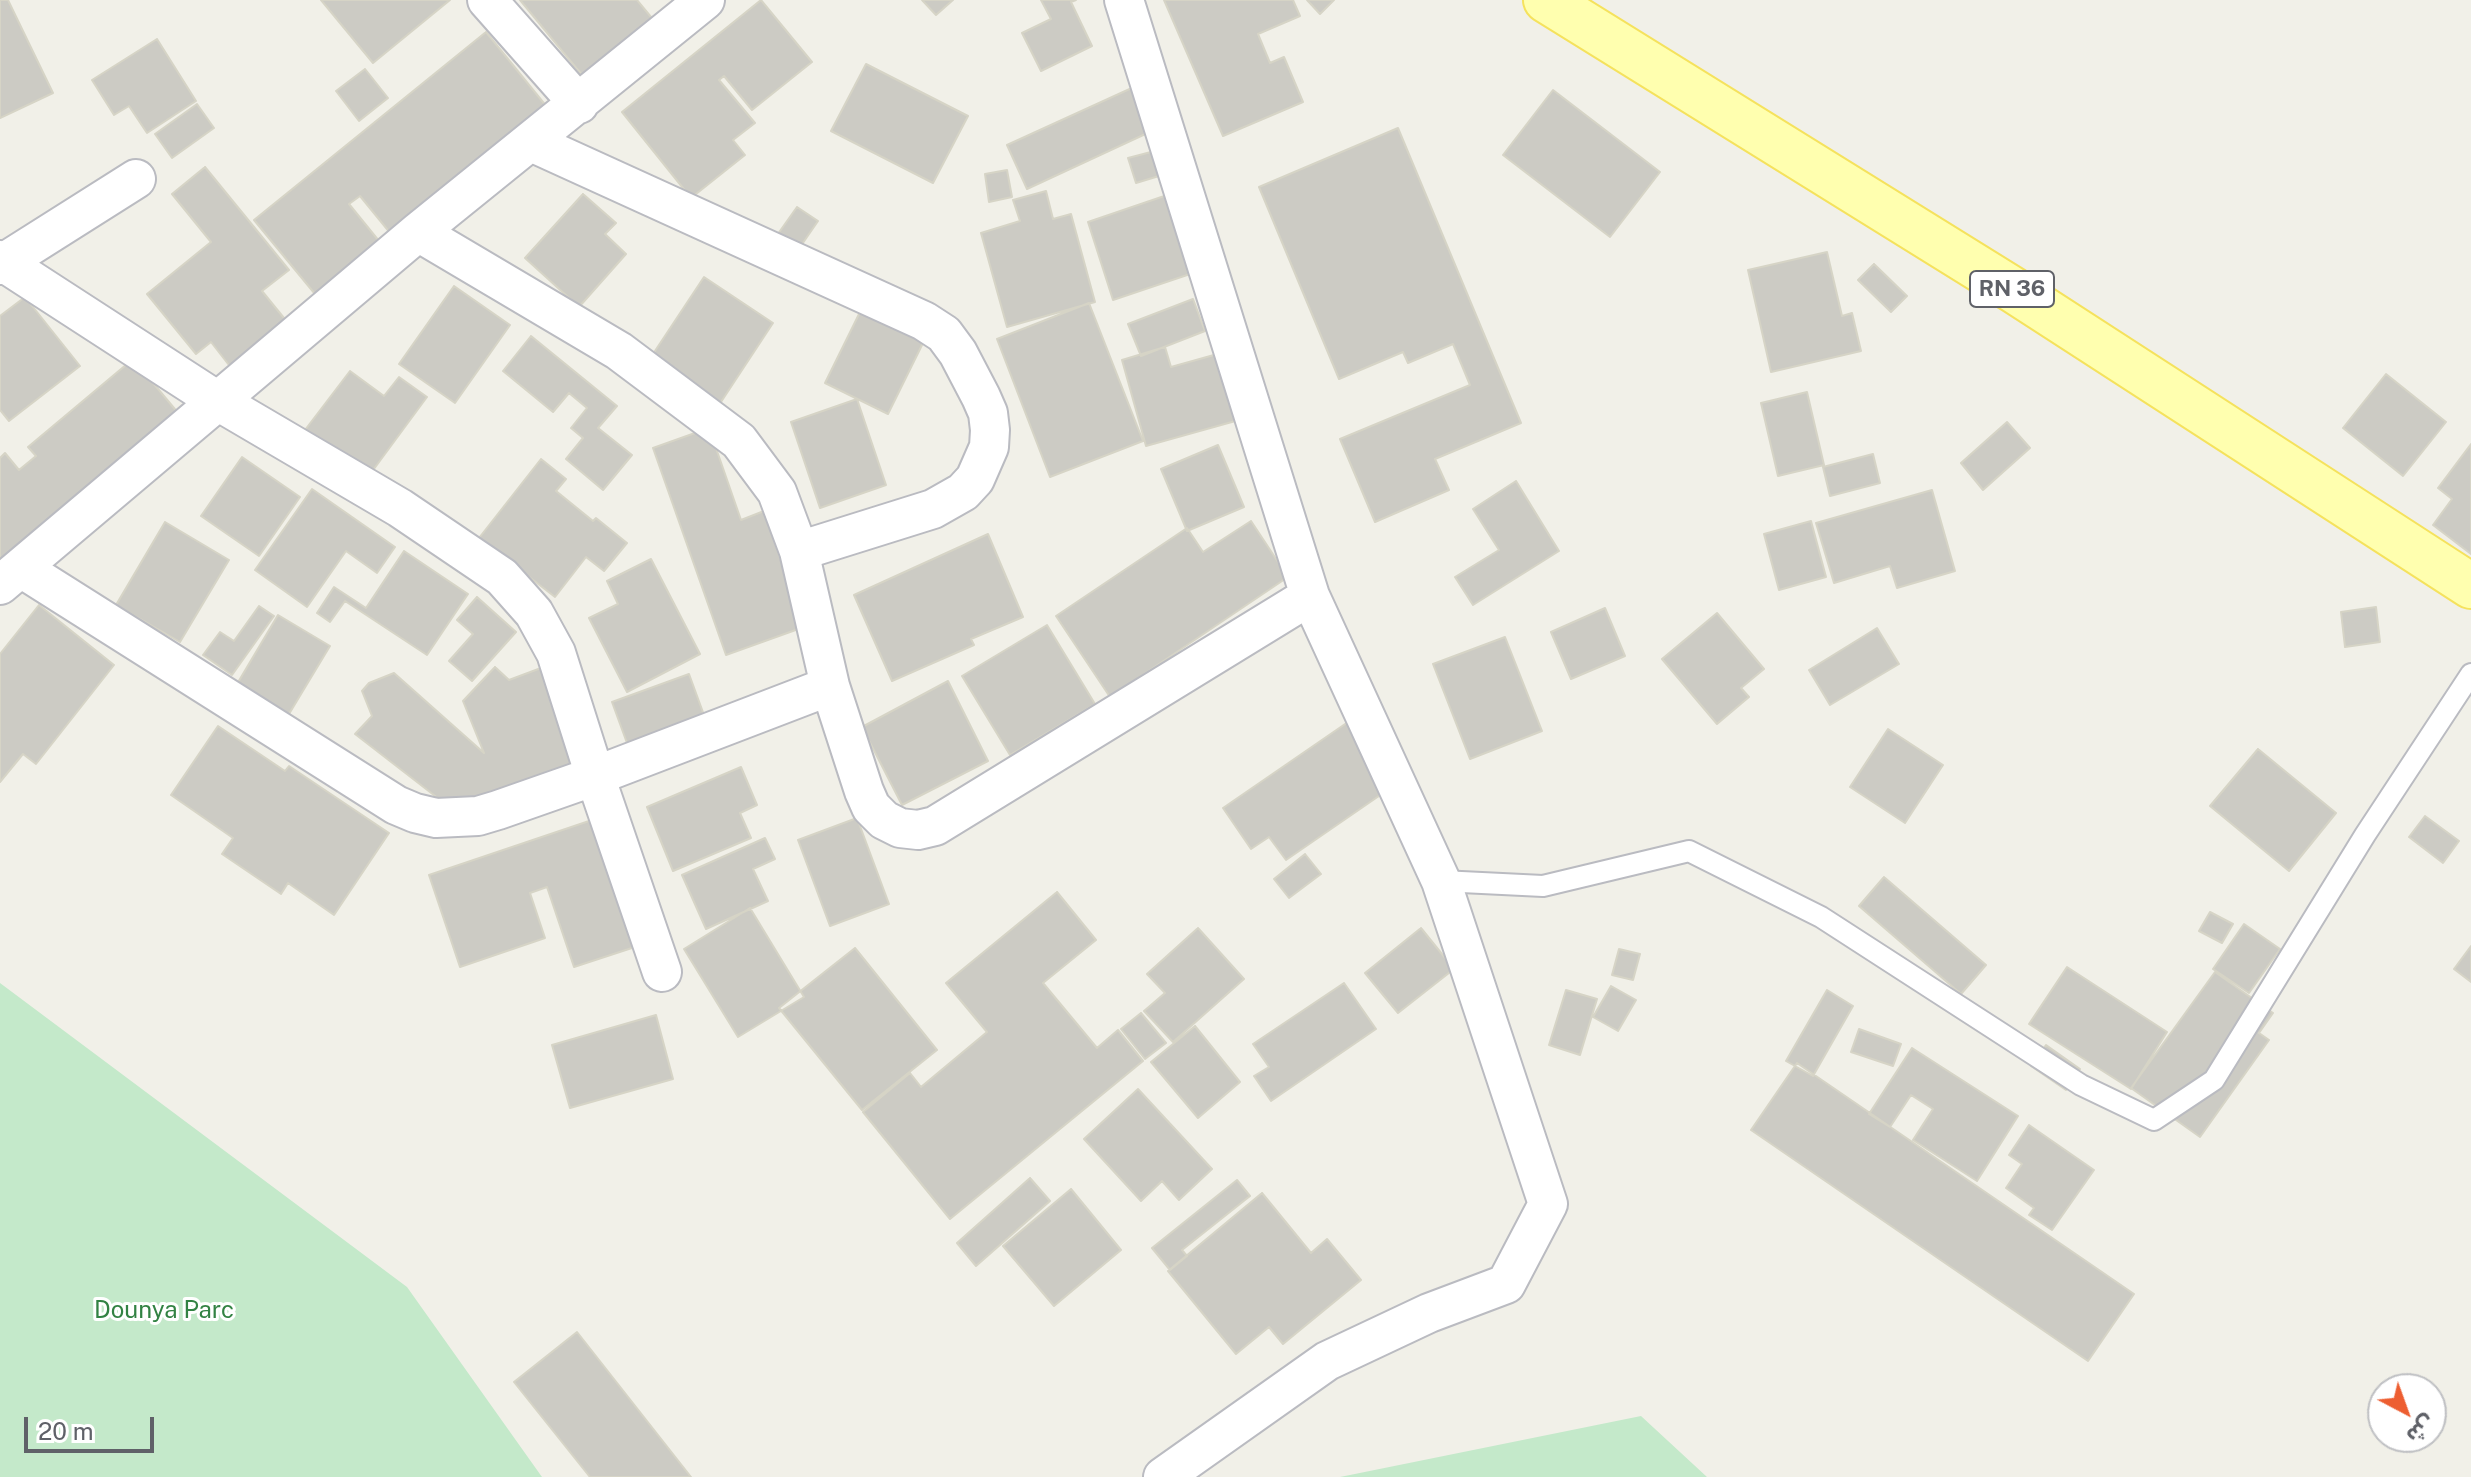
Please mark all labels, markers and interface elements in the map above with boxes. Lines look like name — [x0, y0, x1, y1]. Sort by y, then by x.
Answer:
road number: RN 36 — [1970, 271, 2054, 307]
park label: Dounya Parc — [94, 1297, 234, 1325]
north arrow — [2367, 1373, 2447, 1453]
scale bar — [28, 1401, 158, 1451]
text: ش — [2402, 1410, 2441, 1449]
text: 20 m — [38, 1417, 94, 1445]

